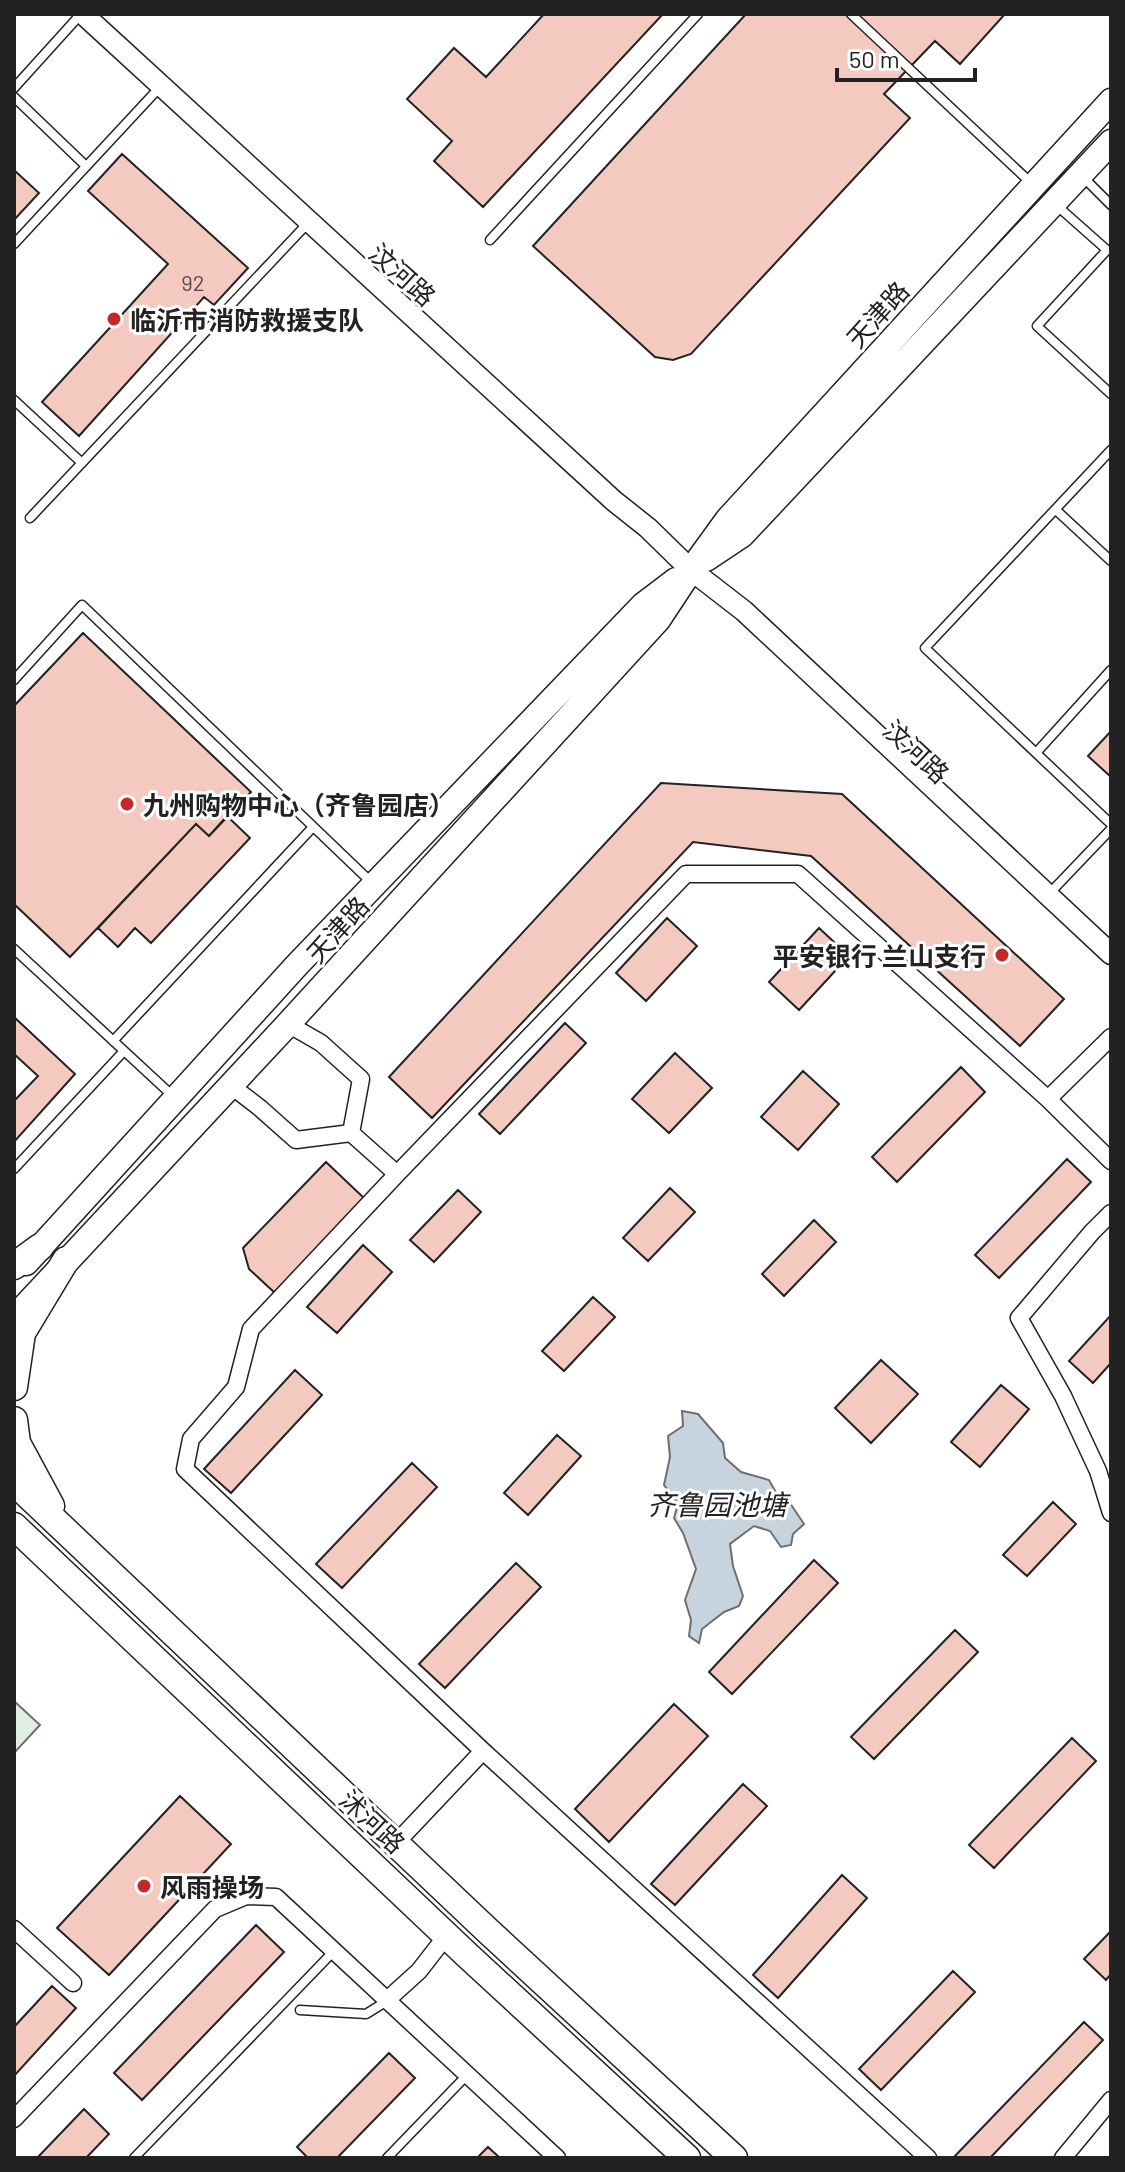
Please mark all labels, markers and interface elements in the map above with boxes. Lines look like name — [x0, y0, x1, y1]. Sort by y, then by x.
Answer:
scale bar — [837, 32, 975, 82]
text: 50 m — [849, 44, 900, 73]
street label: 汶河路 — [364, 236, 442, 312]
house number: 92 — [181, 269, 205, 295]
street label: 天津路 — [839, 275, 915, 353]
place label: 临沂市消防救援支队 — [130, 304, 364, 335]
marker: 临沂市消防救援支队 — [105, 310, 123, 328]
street label: 汶河路 — [878, 713, 956, 789]
place label: 九州购物中心（齐鲁园店） — [143, 789, 455, 820]
marker: 九州购物中心（齐鲁园店） — [118, 795, 136, 813]
street label: 天津路 — [299, 890, 375, 968]
place label: 平安银行 兰山支行 — [773, 940, 986, 971]
marker: 平安银行 兰山支行 — [993, 946, 1011, 964]
water label: 齐鲁园池塘 — [647, 1487, 791, 1521]
street label: 沭河路 — [334, 1783, 412, 1859]
place label: 风雨操场 — [160, 1871, 264, 1902]
marker: 风雨操场 — [135, 1877, 153, 1895]

